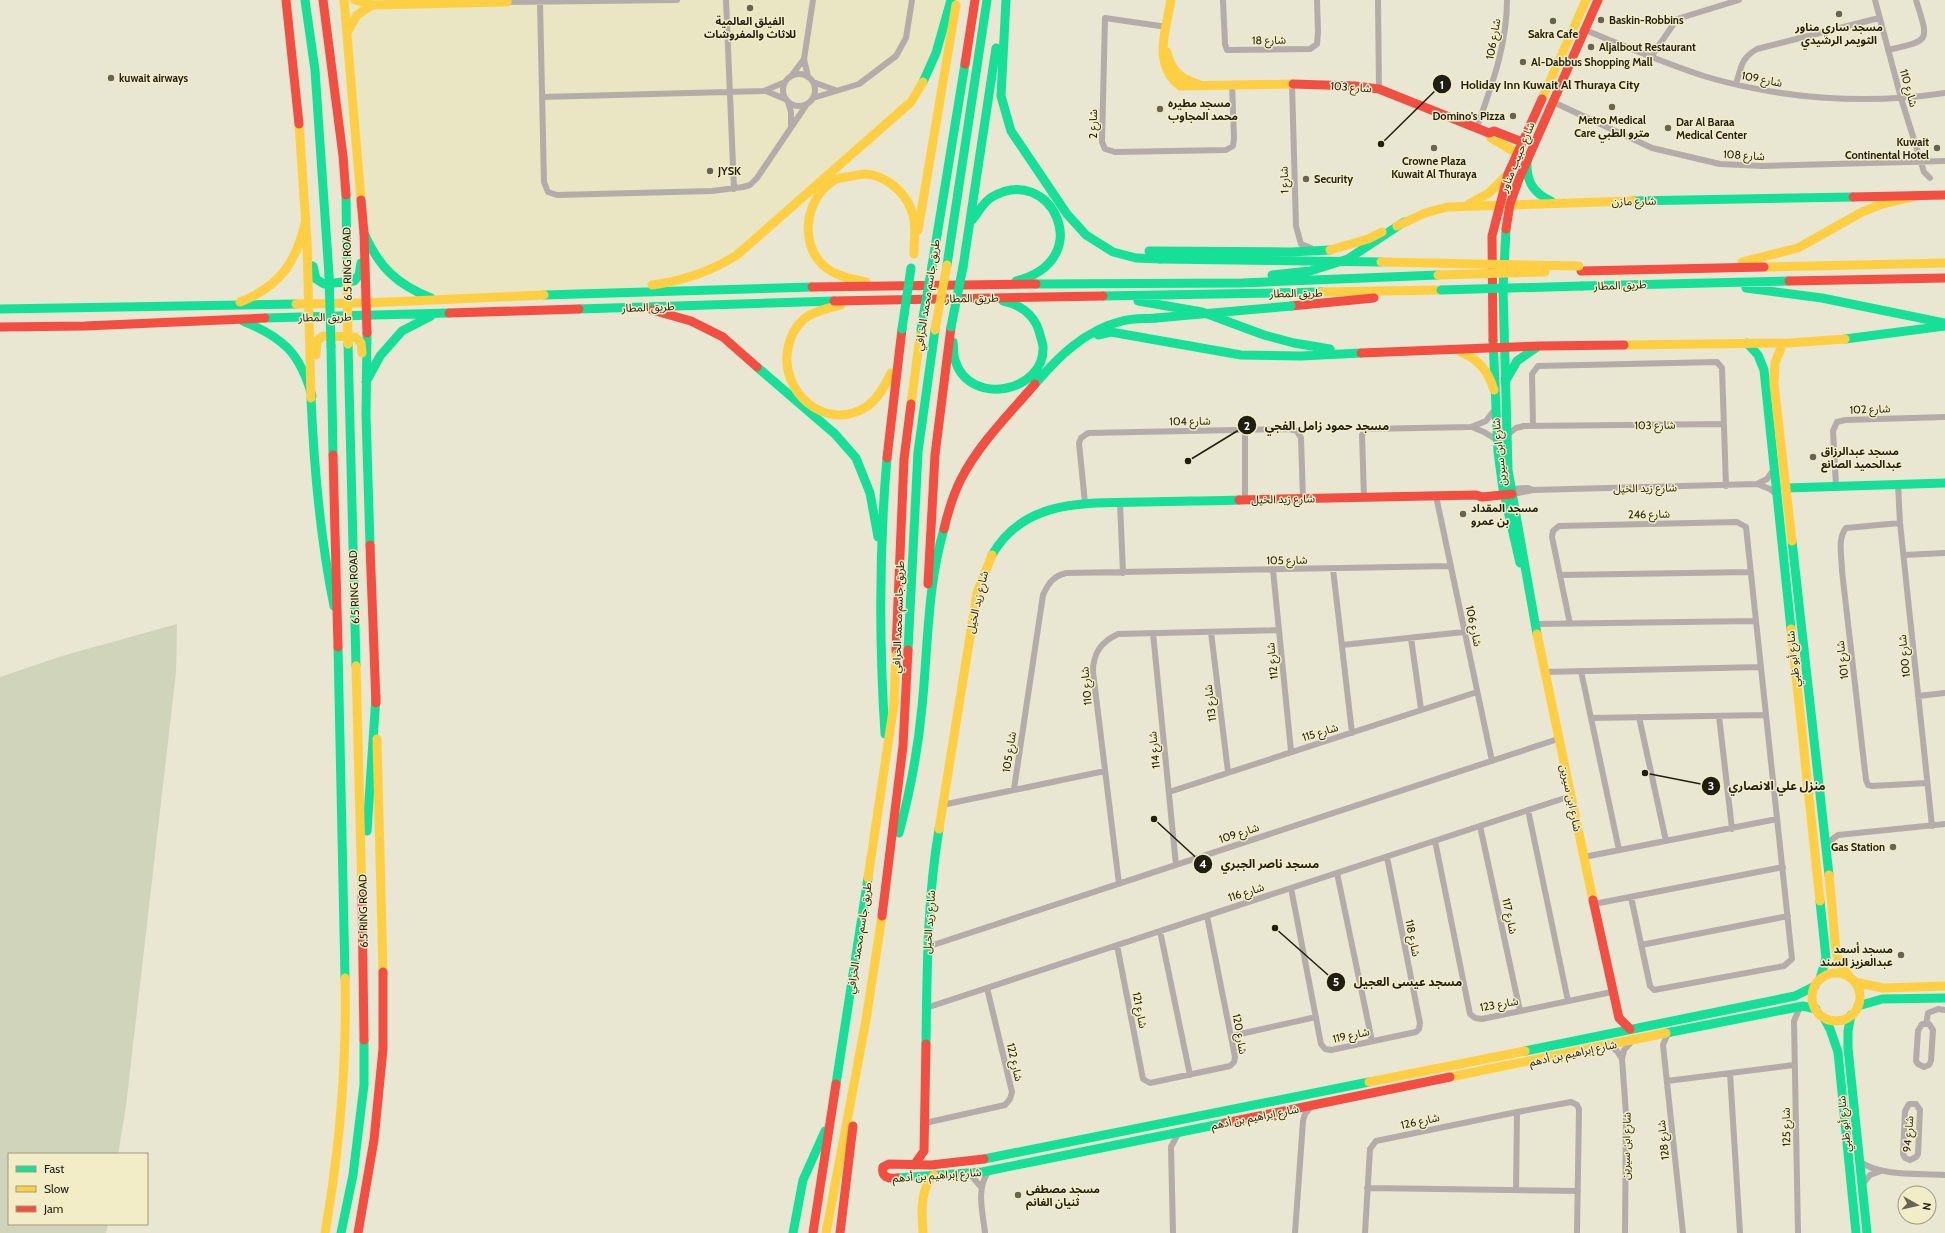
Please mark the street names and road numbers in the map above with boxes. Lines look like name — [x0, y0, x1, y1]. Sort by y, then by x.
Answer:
street label: شارع 106 — [1483, 17, 1505, 61]
street label: شارع 18 — [1252, 33, 1287, 48]
street label: شارع 110 — [1896, 67, 1921, 109]
street label: شارع 109 — [1740, 68, 1784, 91]
street label: شارع 103 — [1330, 79, 1372, 96]
street label: شارع 2 — [1086, 109, 1101, 139]
street label: شارع حبيب مناور — [1496, 120, 1539, 195]
street label: شارع 108 — [1723, 147, 1766, 164]
street label: شارع 1 — [1277, 166, 1292, 194]
street label: شارع مازن — [1612, 194, 1657, 209]
street label: 6.5 RING ROAD — [339, 227, 355, 301]
street label: طريق جاسم محمد الخرافي — [911, 238, 945, 352]
street label: طريق المطار — [1592, 277, 1647, 293]
street label: طريق المطار — [1268, 286, 1323, 301]
street label: طريق المطار — [944, 291, 999, 306]
street label: طريق المطار — [620, 299, 675, 315]
street label: طريق المطار — [297, 310, 352, 325]
street label: شارع 102 — [1849, 401, 1891, 418]
street label: شارع 104 — [1169, 414, 1211, 429]
street label: شارع ابن سيرين — [1488, 417, 1511, 487]
street label: شارع 103 — [1634, 418, 1676, 433]
street label: شارع زيد الخيل — [1613, 480, 1677, 497]
street label: شارع زيد الخيل — [1251, 491, 1315, 508]
street label: شارع 246 — [1628, 507, 1671, 522]
street label: 6.5 RING ROAD — [346, 550, 362, 624]
street label: شارع 105 — [1266, 553, 1308, 568]
street label: طريق جاسم محمد الخرافي — [889, 560, 910, 674]
street label: شارع زيد الخيل — [963, 569, 992, 635]
street label: شارع 106 — [1462, 604, 1485, 648]
street label: شارع أبو ظبي — [1783, 630, 1805, 688]
street label: شارع 100 — [1895, 633, 1914, 678]
street label: شارع 101 — [1833, 639, 1852, 680]
street label: شارع 112 — [1263, 641, 1282, 680]
street label: شارع 110 — [1077, 666, 1096, 706]
street label: شارع 113 — [1201, 683, 1220, 722]
street label: شارع 115 — [1300, 720, 1340, 745]
street label: شارع 105 — [999, 730, 1020, 774]
street label: شارع 114 — [1145, 730, 1164, 769]
street label: شارع ابن سيرين — [1556, 763, 1585, 833]
street label: شارع 109 — [1217, 820, 1262, 847]
street label: 6.5 RING ROAD — [355, 874, 371, 948]
street label: شارع 116 — [1226, 879, 1267, 905]
street label: طريق جاسم محمد الخرافي — [843, 881, 877, 995]
street label: شارع زيد الخيل — [920, 889, 939, 954]
street label: شارع 117 — [1498, 897, 1521, 936]
street label: شارع 118 — [1402, 918, 1424, 958]
street label: شارع 121 — [1129, 991, 1150, 1030]
street label: شارع 123 — [1478, 994, 1520, 1015]
street label: شارع 120 — [1229, 1013, 1251, 1056]
street label: شارع 119 — [1331, 1024, 1371, 1047]
street label: شارع إبراهيم بن أدهم — [1528, 1037, 1619, 1071]
street label: شارع 122 — [1003, 1041, 1026, 1083]
street label: شارع أبو ظبي — [1834, 1095, 1856, 1153]
street label: شارع إبراهيم بن أدهم — [1210, 1102, 1301, 1134]
street label: شارع 125 — [1779, 1107, 1794, 1147]
street label: شارع 126 — [1399, 1110, 1441, 1133]
street label: شارع ابن سيرين — [1618, 1111, 1635, 1180]
street label: شارع 94 — [1899, 1115, 1918, 1153]
street label: شارع 128 — [1654, 1119, 1673, 1161]
street label: شارع إبراهيم بن أدهم — [892, 1165, 982, 1187]

